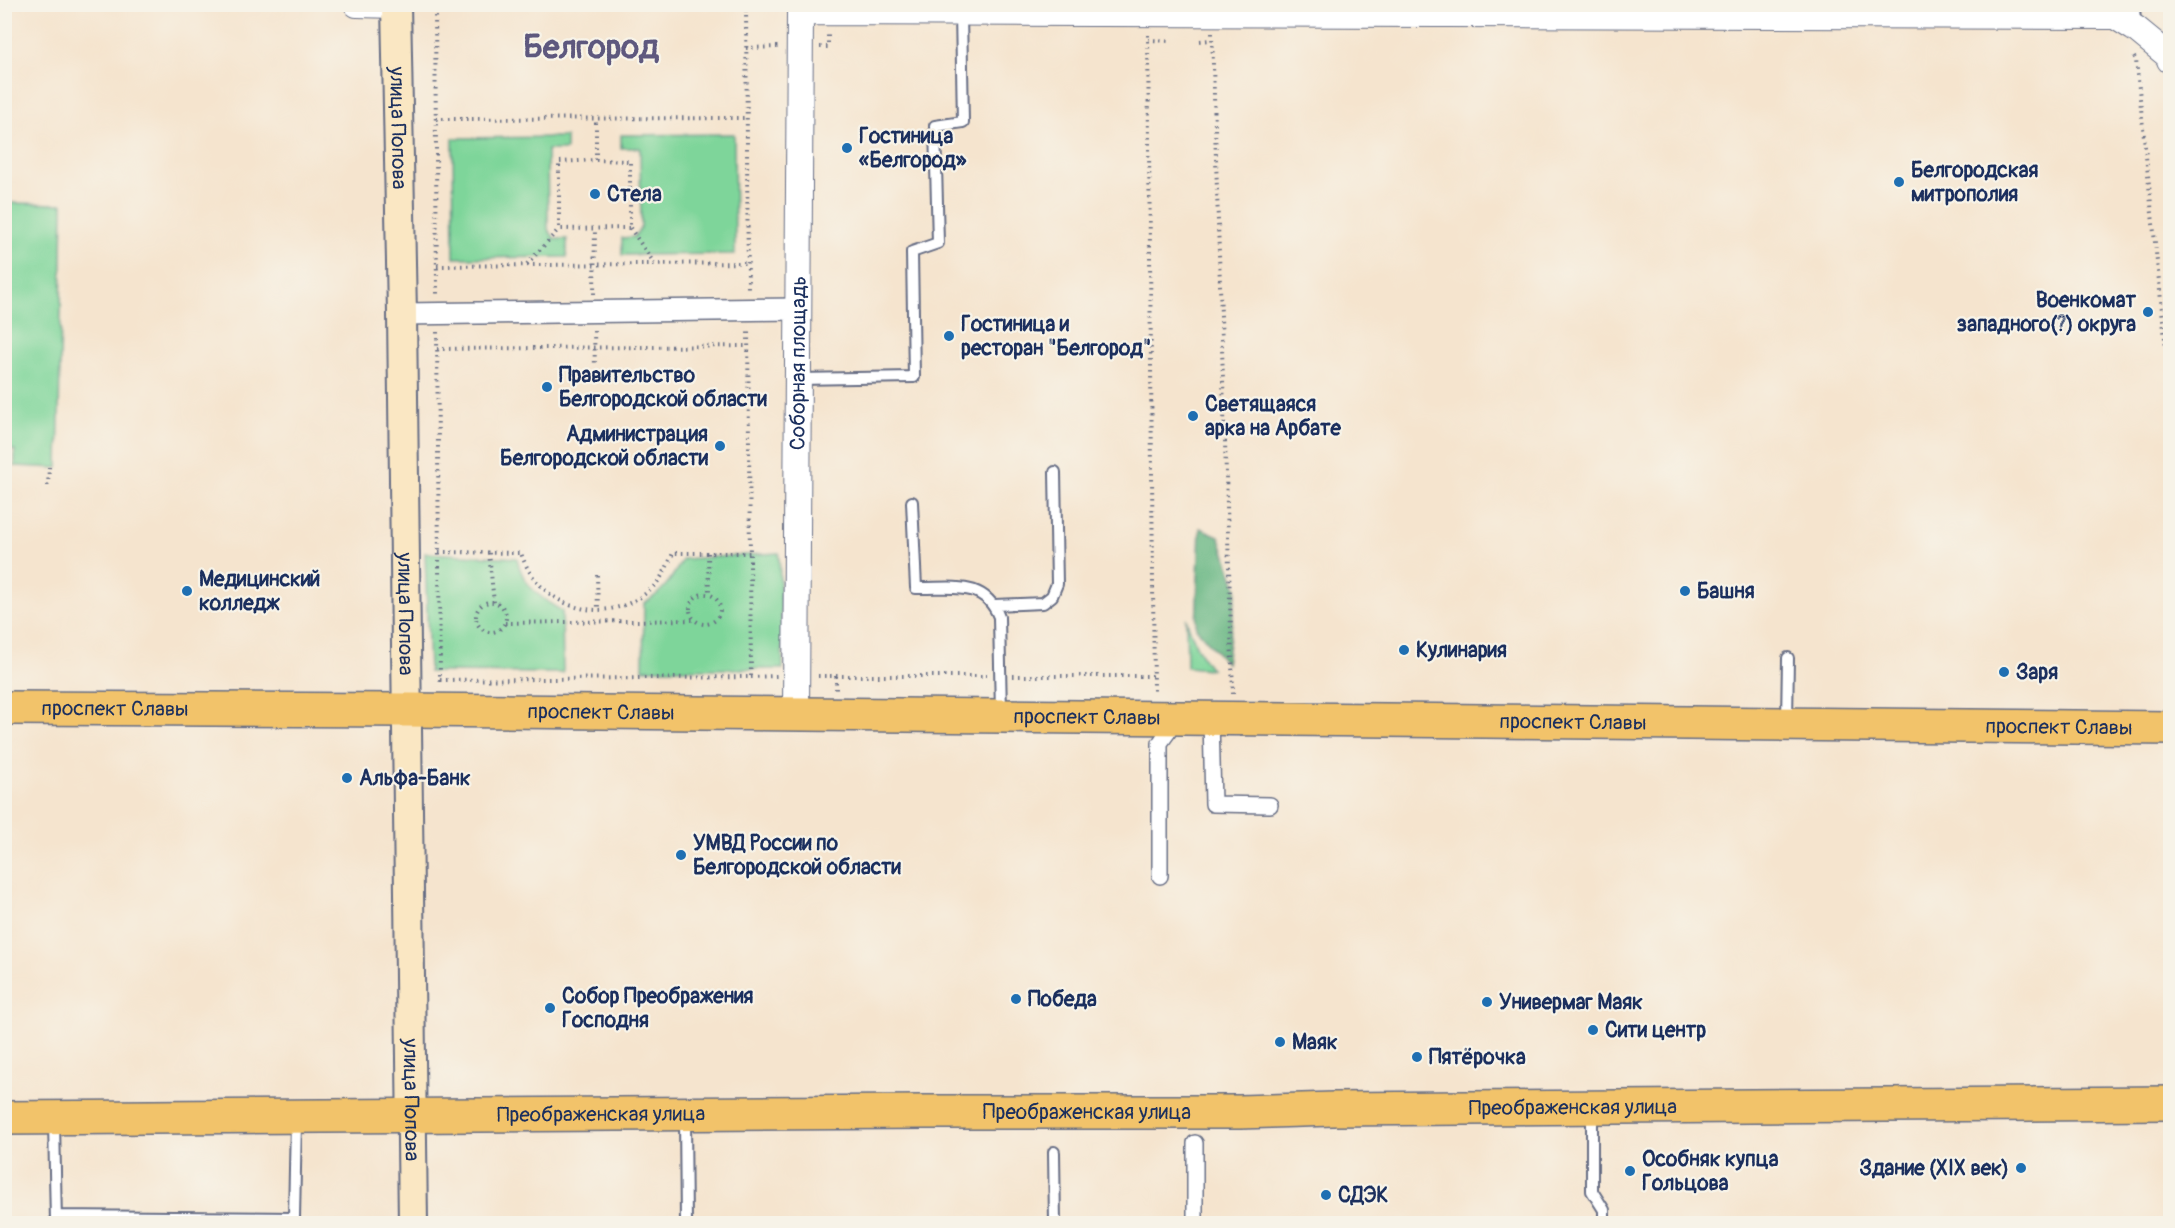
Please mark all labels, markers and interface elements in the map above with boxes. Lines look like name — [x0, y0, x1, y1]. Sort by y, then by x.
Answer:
district label: Белгород — [523, 27, 660, 68]
street label: улица Попова — [383, 65, 413, 190]
place label: Гостиница «Белгород» — [859, 123, 967, 174]
marker: Гостиница «Белгород» — [840, 141, 854, 155]
place label: Белгородская митрополия — [1911, 157, 2038, 208]
marker: Белгородская митрополия — [1892, 175, 1906, 189]
place label: Стела — [607, 181, 662, 208]
marker: Стела — [588, 187, 602, 201]
street label: Соборная площадь — [785, 276, 812, 450]
place label: Военкомат западного(?) округа — [1957, 287, 2136, 338]
marker: Военкомат западного(?) округа — [2141, 305, 2155, 319]
place label: Гостиница и ресторан "Белгород" — [961, 311, 1151, 362]
marker: Гостиница и ресторан "Белгород" — [942, 329, 956, 343]
place label: Правительство Белгородской области — [559, 362, 768, 413]
marker: Правительство Белгородской области — [540, 380, 554, 394]
place label: Светящаяся арка на Арбате — [1205, 391, 1342, 442]
marker: Светящаяся арка на Арбате — [1186, 409, 1200, 423]
place label: Администрация Белгородской области — [500, 421, 709, 472]
marker: Администрация Белгородской области — [713, 439, 727, 453]
street label: улица Попова — [391, 551, 419, 676]
place label: Медицинский колледж — [199, 566, 320, 617]
place label: Башня — [1697, 578, 1755, 605]
marker: Медицинский колледж — [180, 584, 194, 598]
marker: Башня — [1678, 584, 1692, 598]
place label: Кулинария — [1416, 637, 1507, 664]
marker: Кулинария — [1397, 643, 1411, 657]
place label: Заря — [2016, 659, 2058, 686]
marker: Заря — [1997, 665, 2011, 679]
street label: проспект Славы — [41, 695, 189, 723]
street label: проспект Славы — [527, 698, 675, 727]
street label: проспект Славы — [1013, 703, 1161, 732]
street label: проспект Славы — [1499, 708, 1647, 737]
street label: проспект Славы — [1985, 713, 2133, 742]
place label: Альфа-Банк — [359, 765, 471, 792]
marker: Альфа-Банк — [340, 771, 354, 785]
place label: УМВД России по Белгородской области — [693, 830, 902, 881]
marker: УМВД России по Белгородской области — [674, 848, 688, 862]
place label: Собор Преображения Господня — [562, 983, 754, 1034]
place label: Победа — [1028, 986, 1097, 1013]
place label: Универмаг Маяк — [1499, 989, 1643, 1016]
marker: Победа — [1009, 992, 1023, 1006]
marker: Универмаг Маяк — [1480, 995, 1494, 1009]
marker: Собор Преображения Господня — [543, 1001, 557, 1015]
place label: Сити центр — [1605, 1017, 1706, 1044]
marker: Сити центр — [1586, 1023, 1600, 1037]
place label: Маяк — [1292, 1029, 1338, 1056]
marker: Маяк — [1273, 1035, 1287, 1049]
street label: улица Попова — [397, 1037, 425, 1161]
place label: Пятёрочка — [1429, 1044, 1526, 1071]
marker: Пятёрочка — [1410, 1050, 1424, 1064]
street label: Преображенская улица — [1469, 1094, 1677, 1122]
street label: Преображенская улица — [983, 1099, 1191, 1126]
street label: Преображенская улица — [497, 1100, 705, 1129]
place label: Особняк купца Гольцова — [1642, 1146, 1779, 1197]
place label: Здание (XIX век) — [1859, 1155, 2009, 1182]
marker: Здание (XIX век) — [2014, 1161, 2028, 1175]
marker: Особняк купца Гольцова — [1623, 1164, 1637, 1178]
place label: СДЭК — [1338, 1182, 1388, 1209]
marker: СДЭК — [1319, 1188, 1333, 1202]

